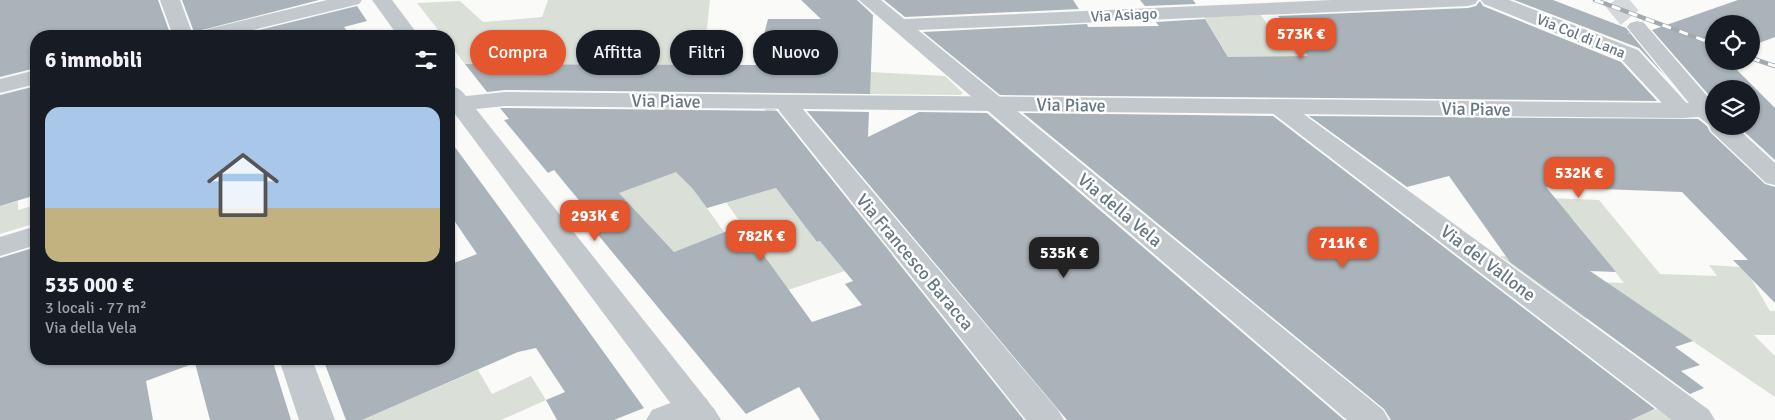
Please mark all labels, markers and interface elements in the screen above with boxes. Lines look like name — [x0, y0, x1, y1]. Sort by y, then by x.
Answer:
street label: Via Asiago — [1090, 4, 1158, 26]
street label: Via Col di Lana — [1534, 10, 1628, 62]
map controls — [1705, 15, 1760, 135]
button: locate — [1705, 15, 1760, 70]
pin: 573K € — [1260, 18, 1342, 60]
text: 573K € — [1277, 24, 1325, 44]
chip: Compra — [470, 30, 566, 75]
chip: Affitta — [576, 30, 660, 75]
chip: Filtri — [670, 30, 743, 75]
chip: Nuovo — [753, 30, 838, 75]
icon: filters — [412, 46, 440, 74]
text: 6 immobili — [45, 47, 142, 73]
button: layers — [1705, 80, 1760, 135]
street label: Via Piave — [631, 89, 701, 113]
street label: Via Piave — [1036, 93, 1106, 117]
street label: Via Piave — [1441, 97, 1511, 121]
icon: home — [198, 140, 288, 230]
pin: 532K € — [1538, 156, 1620, 199]
text: 532K € — [1555, 163, 1603, 183]
street label: Via della Vela — [1073, 168, 1167, 252]
street label: Via Francesco Baracca — [852, 189, 978, 335]
pin: 293K € — [554, 200, 636, 242]
text: 293K € — [571, 206, 619, 226]
pin: 782K € — [720, 220, 802, 262]
street label: Via del Vallone — [1436, 220, 1540, 306]
text: 782K € — [737, 226, 785, 246]
pin: 711K € — [1302, 226, 1384, 269]
text: 711K € — [1319, 233, 1367, 253]
pin: 535K € — [1023, 236, 1105, 279]
text: 535K € — [1040, 243, 1088, 263]
text: 535 000 € — [45, 272, 134, 298]
text: 3 locali · 77 m² — [45, 298, 147, 318]
text: Via della Vela — [45, 318, 137, 338]

